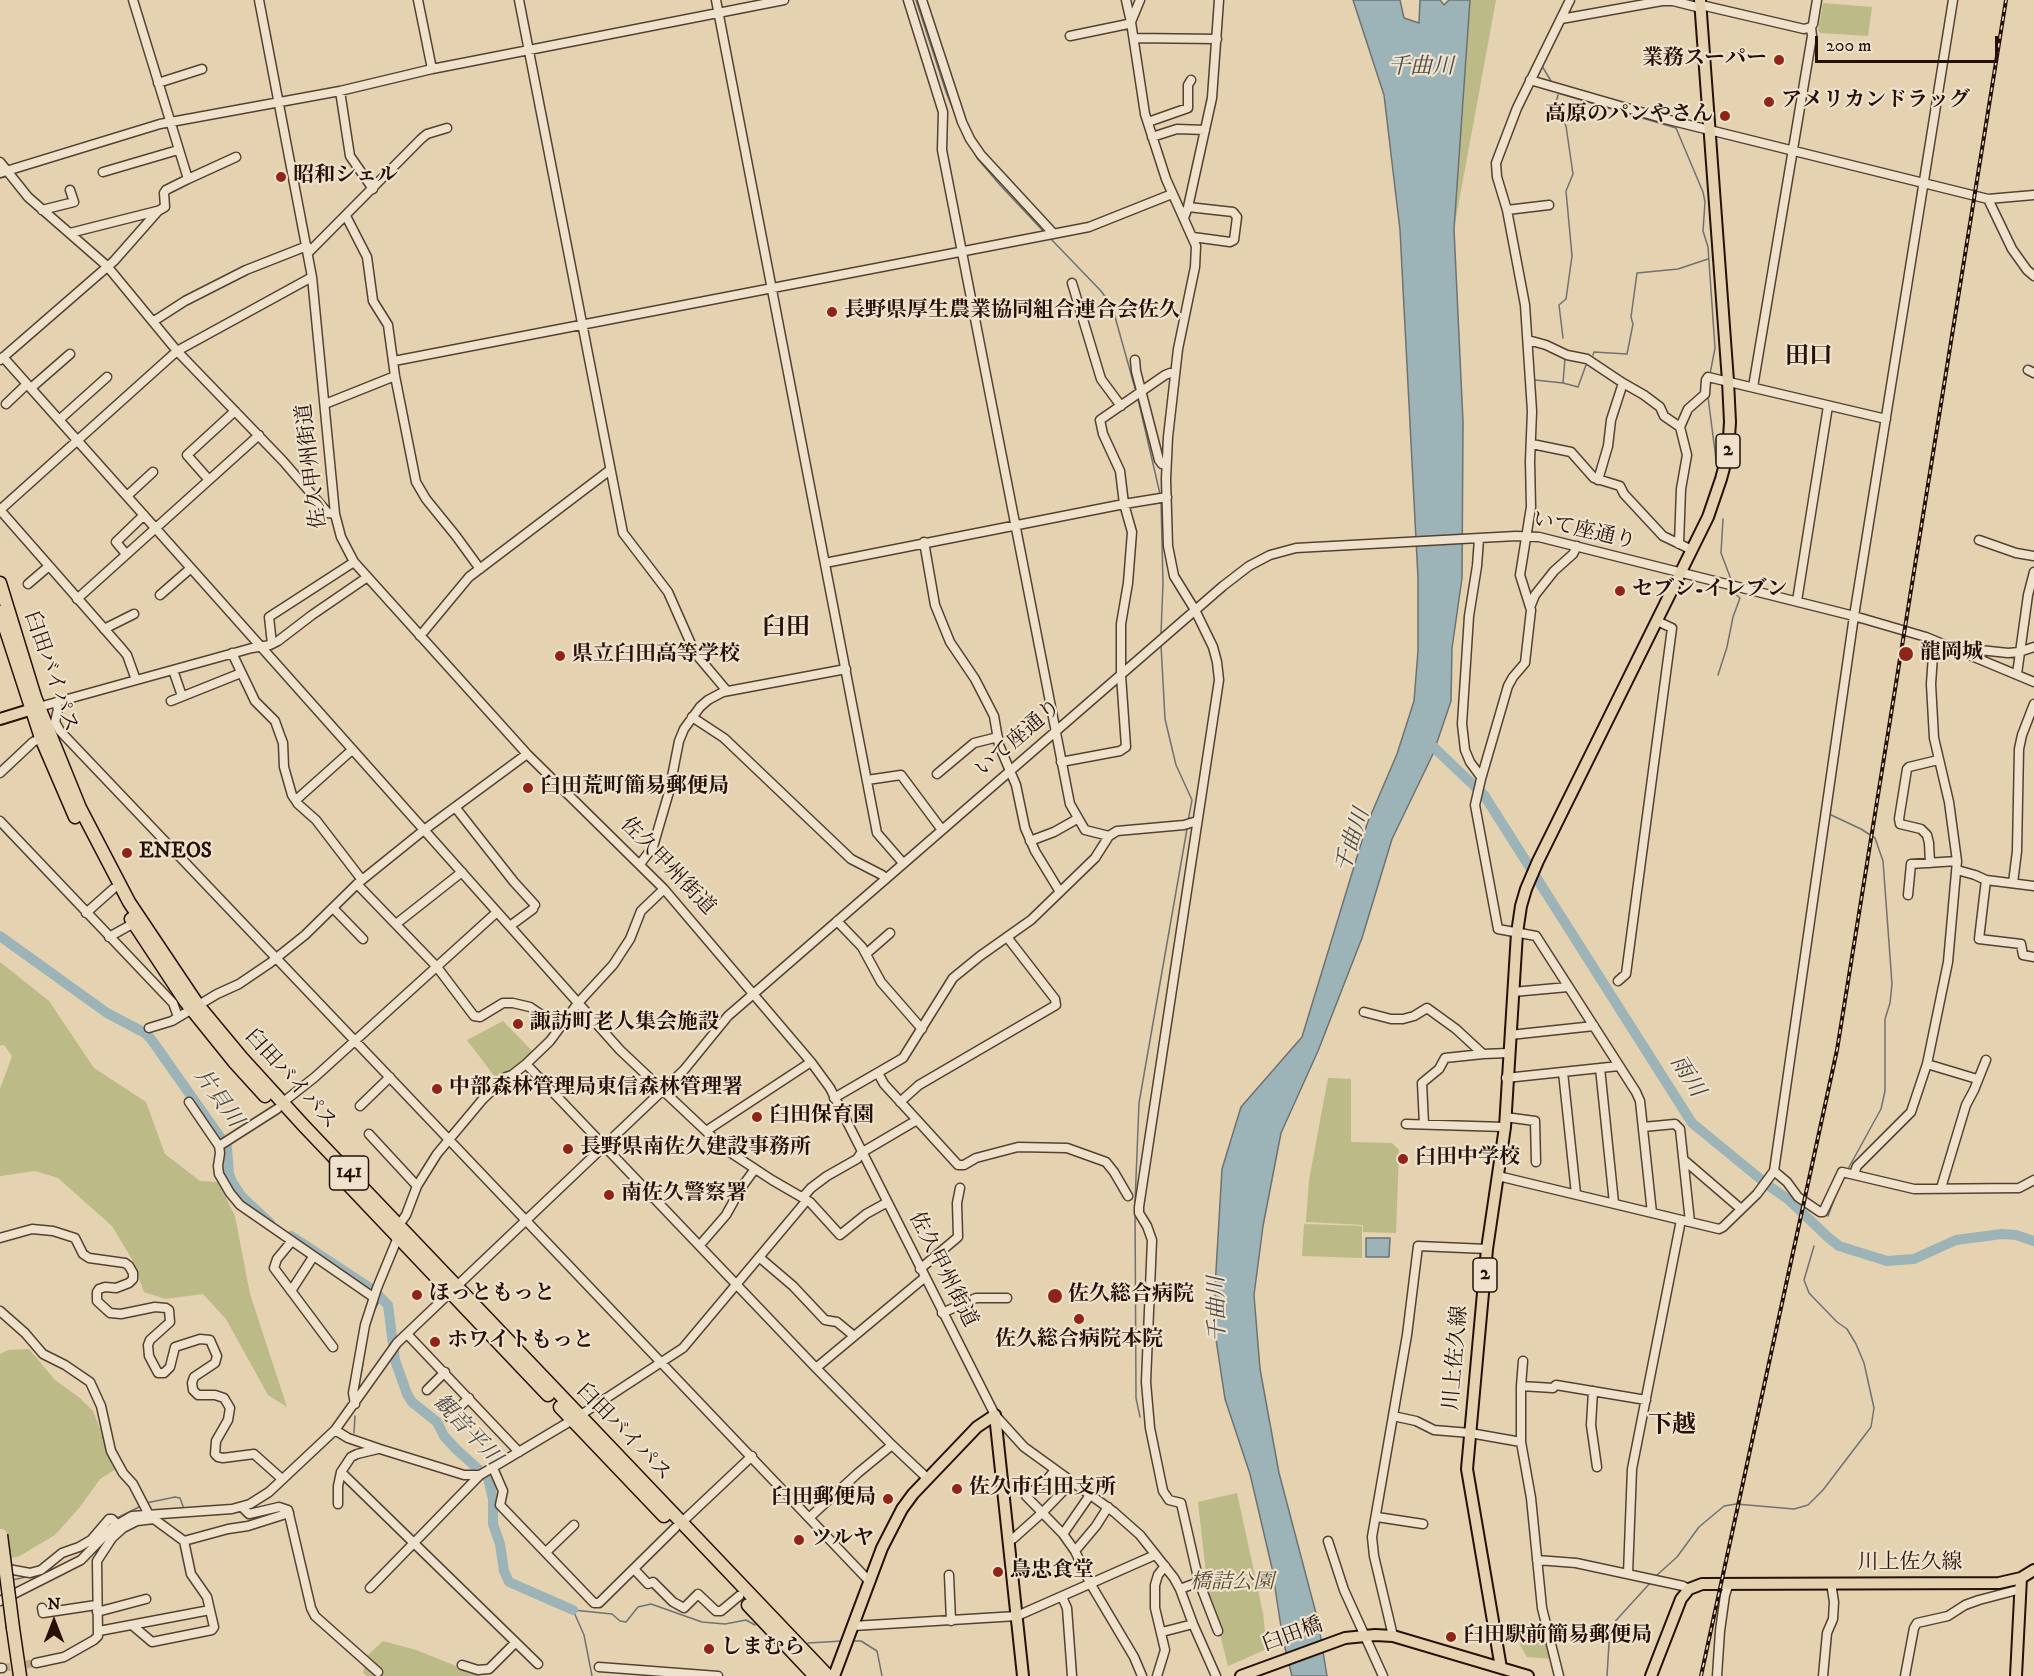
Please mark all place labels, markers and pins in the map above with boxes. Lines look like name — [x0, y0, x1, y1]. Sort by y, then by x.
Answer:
place label: 業務スーパー — [1642, 47, 1767, 73]
marker: 業務スーパー — [1772, 53, 1786, 67]
place label: アメリカンドラッグ — [1781, 89, 1970, 115]
marker: アメリカンドラッグ — [1762, 95, 1776, 109]
place label: 高原のパンやさん — [1545, 103, 1713, 129]
marker: 高原のパンやさん — [1718, 109, 1732, 123]
place label: 昭和シェル — [293, 164, 398, 190]
marker: 昭和シェル — [274, 170, 288, 184]
place label: 長野県厚生農業協同組合連合会佐久 — [844, 299, 1180, 325]
marker: 長野県厚生農業協同組合連合会佐久 — [825, 305, 839, 319]
place label: セブン-イレブン — [1632, 578, 1788, 604]
marker: セブン-イレブン — [1613, 584, 1627, 598]
place label: 龍岡城 — [1920, 641, 1983, 667]
place label: 県立臼田高等学校 — [572, 643, 740, 669]
marker: 龍岡城 — [1897, 645, 1915, 663]
marker: 県立臼田高等学校 — [553, 649, 567, 663]
place label: 臼田荒町簡易郵便局 — [540, 775, 729, 801]
marker: 臼田荒町簡易郵便局 — [521, 781, 535, 795]
place label: ENEOS — [139, 840, 212, 866]
marker: ENEOS — [120, 846, 134, 860]
place label: 諏訪町老人集会施設 — [530, 1011, 719, 1037]
marker: 諏訪町老人集会施設 — [511, 1017, 525, 1031]
place label: 中部森林管理局東信森林管理署 — [449, 1076, 743, 1102]
marker: 中部森林管理局東信森林管理署 — [430, 1082, 444, 1096]
place label: 臼田保育園 — [769, 1104, 874, 1130]
marker: 臼田保育園 — [750, 1110, 764, 1124]
place label: 長野県南佐久建設事務所 — [580, 1136, 811, 1162]
marker: 長野県南佐久建設事務所 — [561, 1142, 575, 1156]
place label: 臼田中学校 — [1415, 1146, 1520, 1172]
marker: 臼田中学校 — [1396, 1152, 1410, 1166]
place label: 南佐久警察署 — [621, 1182, 747, 1208]
marker: 南佐久警察署 — [602, 1188, 616, 1202]
place label: ほっともっと — [429, 1282, 555, 1308]
place label: 佐久総合病院 — [1068, 1283, 1194, 1309]
marker: 佐久総合病院 — [1046, 1287, 1064, 1305]
marker: ほっともっと — [410, 1288, 424, 1302]
marker: 佐久総合病院本院 — [1072, 1312, 1086, 1326]
place label: 佐久総合病院本院 — [995, 1328, 1163, 1354]
place label: ホワイトもっと — [447, 1329, 594, 1355]
marker: ホワイトもっと — [428, 1335, 442, 1349]
place label: 佐久市臼田支所 — [969, 1476, 1116, 1502]
marker: 佐久市臼田支所 — [950, 1482, 964, 1496]
place label: 臼田郵便局 — [771, 1486, 876, 1512]
marker: 臼田郵便局 — [881, 1492, 895, 1506]
place label: ツルヤ — [811, 1527, 874, 1553]
marker: ツルヤ — [792, 1533, 806, 1547]
place label: 鳥忠食堂 — [1010, 1559, 1094, 1585]
marker: 鳥忠食堂 — [991, 1565, 1005, 1579]
place label: 臼田駅前簡易郵便局 — [1463, 1624, 1652, 1650]
marker: 臼田駅前簡易郵便局 — [1444, 1630, 1458, 1644]
place label: しまむら — [721, 1636, 805, 1662]
marker: しまむら — [702, 1642, 716, 1656]

